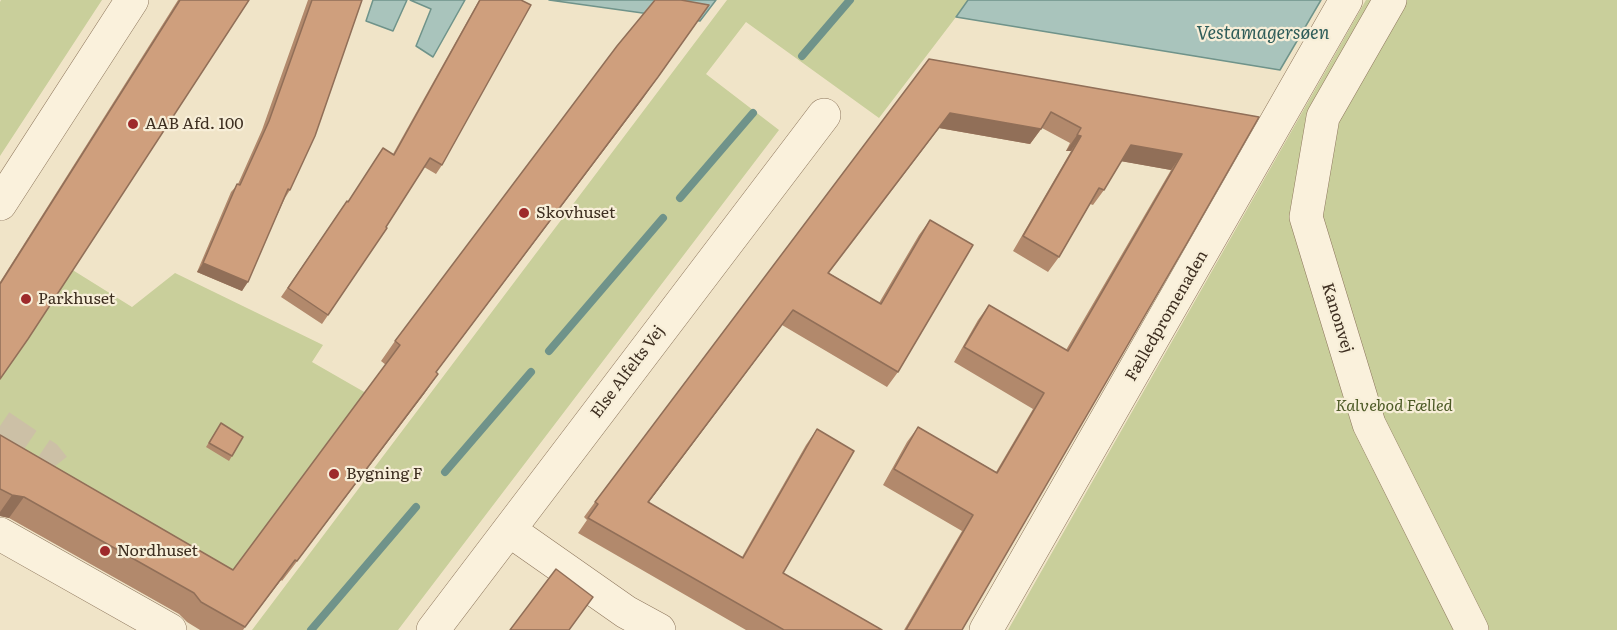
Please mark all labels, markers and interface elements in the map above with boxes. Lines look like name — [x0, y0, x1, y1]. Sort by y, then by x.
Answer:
water label: Vestamagersøen — [1197, 23, 1329, 45]
place label: AAB Afd. 100 — [145, 114, 243, 134]
marker: AAB Afd. 100 — [126, 117, 140, 131]
place label: Skovhuset — [536, 203, 615, 223]
marker: Skovhuset — [517, 206, 531, 220]
street label: Fælledpromenaden — [1122, 247, 1212, 385]
street label: Kanonvej — [1317, 281, 1357, 355]
place label: Parkhuset — [38, 289, 115, 309]
marker: Parkhuset — [19, 292, 33, 306]
street label: Else Alfelts Vej — [587, 322, 669, 422]
park label: Kalvebod Fælled — [1335, 396, 1453, 416]
place label: Bygning F — [346, 464, 423, 484]
marker: Bygning F — [327, 467, 341, 481]
place label: Nordhuset — [117, 541, 198, 561]
marker: Nordhuset — [98, 544, 112, 558]

